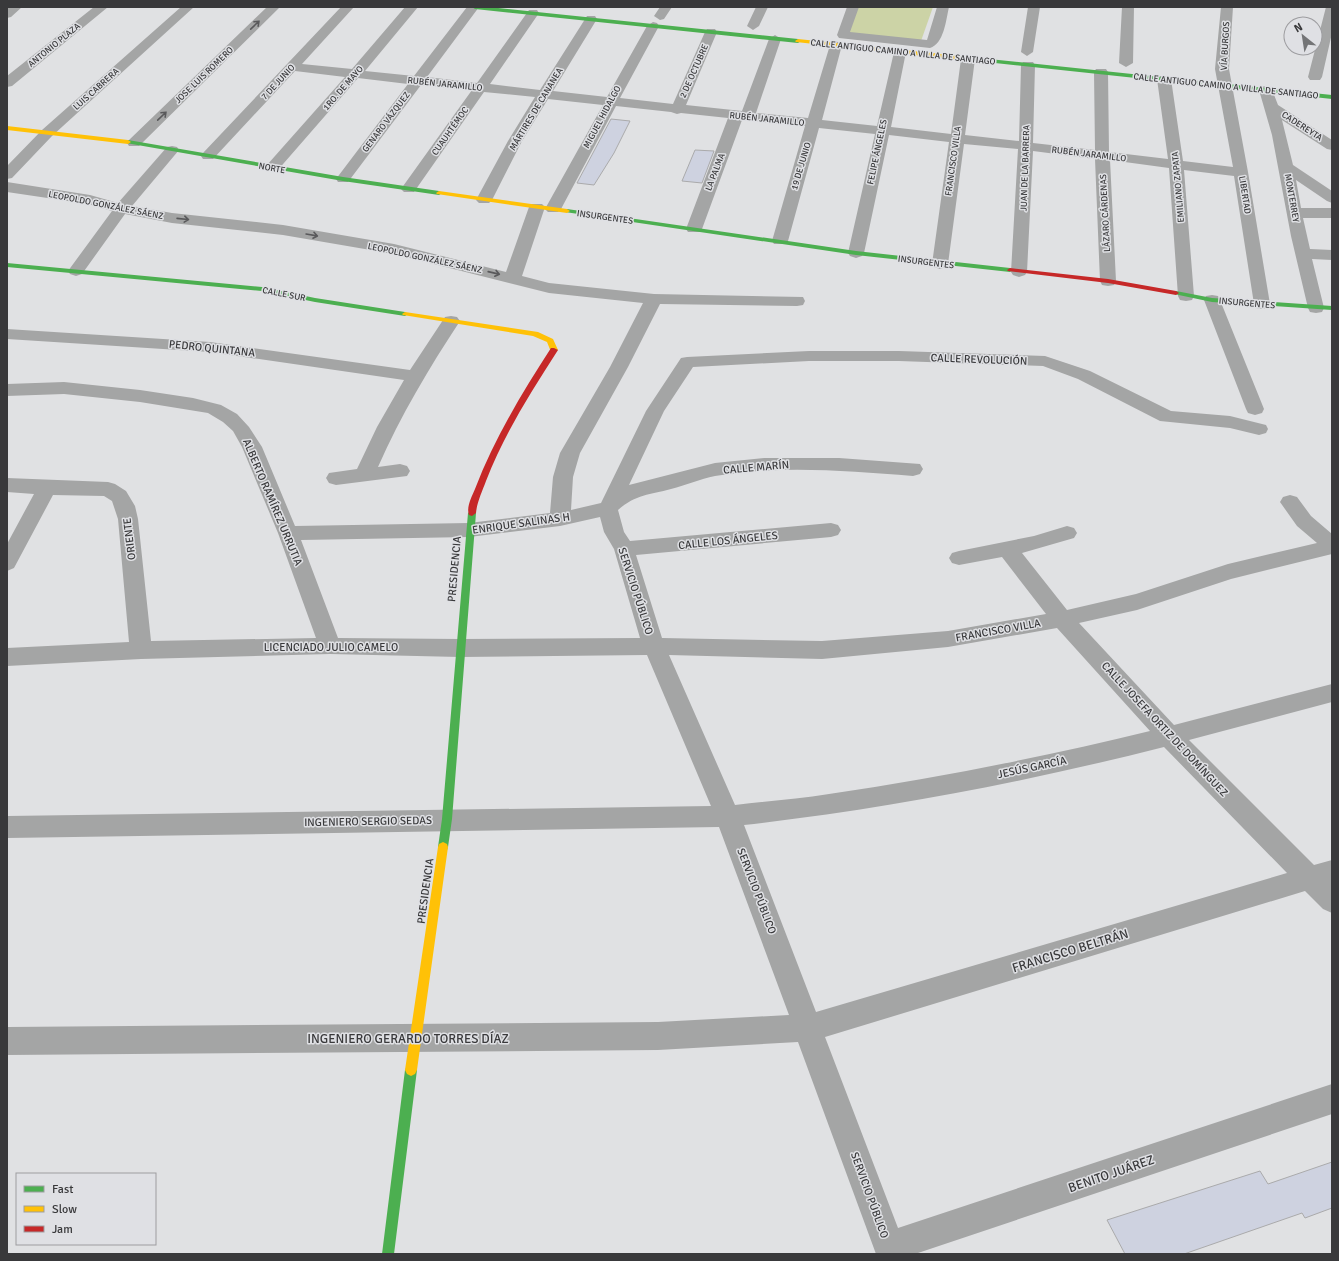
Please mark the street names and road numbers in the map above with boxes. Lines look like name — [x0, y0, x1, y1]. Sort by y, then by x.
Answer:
street label: ANTONIO PLAZA — [26, 21, 83, 70]
street label: VÍA BURGOS — [1217, 21, 1232, 71]
street label: CALLE ANTIGUO CAMINO A VILLA DE SANTIAGO — [810, 37, 996, 68]
street label: 2 DE OCTUBRE — [678, 43, 711, 100]
street label: JOSE LUIS ROMERO — [173, 45, 236, 106]
street label: 7 DE JUNIO — [259, 62, 298, 102]
street label: 1RO. DE MAYO — [321, 64, 366, 113]
street label: MÁRTIRES DE CANANEA — [506, 64, 566, 153]
street label: LUIS CABRERA — [71, 66, 122, 113]
street label: CALLE ANTIGUO CAMINO A VILLA DE SANTIAGO — [1133, 71, 1319, 102]
street label: RUBÉN JARAMILLO — [407, 73, 483, 94]
street label: MIGUEL HIDALGO — [581, 84, 624, 150]
street label: GENARO VÁZQUEZ — [359, 89, 413, 155]
street label: CUAUHTÉMOC — [428, 103, 472, 158]
street label: RUBÉN JARAMILLO — [729, 108, 805, 129]
street label: CADEREYTA — [1279, 109, 1325, 144]
street label: FELIPE ÁNGELES — [863, 118, 890, 186]
street label: JUAN DE LA BARRERA — [1018, 124, 1033, 211]
street label: FRANCISCO VILLA — [943, 125, 964, 197]
street label: 19 DE JUNIO — [789, 141, 814, 191]
street label: RUBÉN JARAMILLO — [1051, 142, 1127, 165]
street label: LA PALMA — [703, 151, 728, 193]
street label: EMILIANO ZAPATA — [1170, 151, 1187, 223]
street label: NORTE — [258, 161, 286, 176]
street label: MONTERREY — [1282, 173, 1301, 224]
street label: LÁZARO CÁRDENAS — [1096, 174, 1113, 252]
street label: LIBERTAD — [1236, 175, 1253, 215]
street label: LEOPOLDO GONZÁLEZ SÁENZ — [48, 187, 165, 222]
street label: INSURGENTES — [576, 208, 634, 227]
street label: LEOPOLDO GONZÁLEZ SÁENZ — [367, 239, 484, 276]
street label: INSURGENTES — [897, 254, 955, 271]
street label: CALLE SUR — [261, 285, 307, 304]
street label: INSURGENTES — [1218, 296, 1276, 311]
street label: PEDRO QUINTANA — [168, 338, 256, 360]
street label: CALLE REVOLUCIÓN — [930, 350, 1028, 368]
street label: ALBERTO RAMÍREZ URRUTIA — [240, 436, 306, 568]
street label: CALLE MARÍN — [722, 457, 790, 477]
street label: ENRIQUE SALINAS H — [471, 510, 571, 537]
street label: ORIENTE — [120, 517, 139, 561]
street label: CALLE LOS ÁNGELES — [678, 528, 778, 552]
street label: PRESIDENCIA — [445, 535, 464, 602]
street label: SERVICIO PÚBLICO — [615, 546, 657, 636]
street label: FRANCISCO VILLA — [954, 617, 1042, 644]
street label: LICENCIADO JULIO CAMELO — [264, 641, 398, 654]
street label: CALLE JOSEFA ORTIZ DE DOMÍNGUEZ — [1099, 659, 1231, 799]
street label: JESÚS GARCÍA — [996, 753, 1068, 781]
street label: INGENIERO SERGIO SEDAS — [304, 814, 432, 829]
street label: SERVICIO PÚBLICO — [734, 846, 780, 936]
street label: PRESIDENCIA — [414, 857, 437, 925]
street label: FRANCISCO BELTRÁN — [1010, 926, 1130, 976]
street label: INGENIERO GERARDO TORRES DÍAZ — [307, 1031, 509, 1047]
street label: SERVICIO PÚBLICO — [848, 1150, 892, 1240]
street label: BENITO JUÁREZ — [1066, 1152, 1156, 1196]

